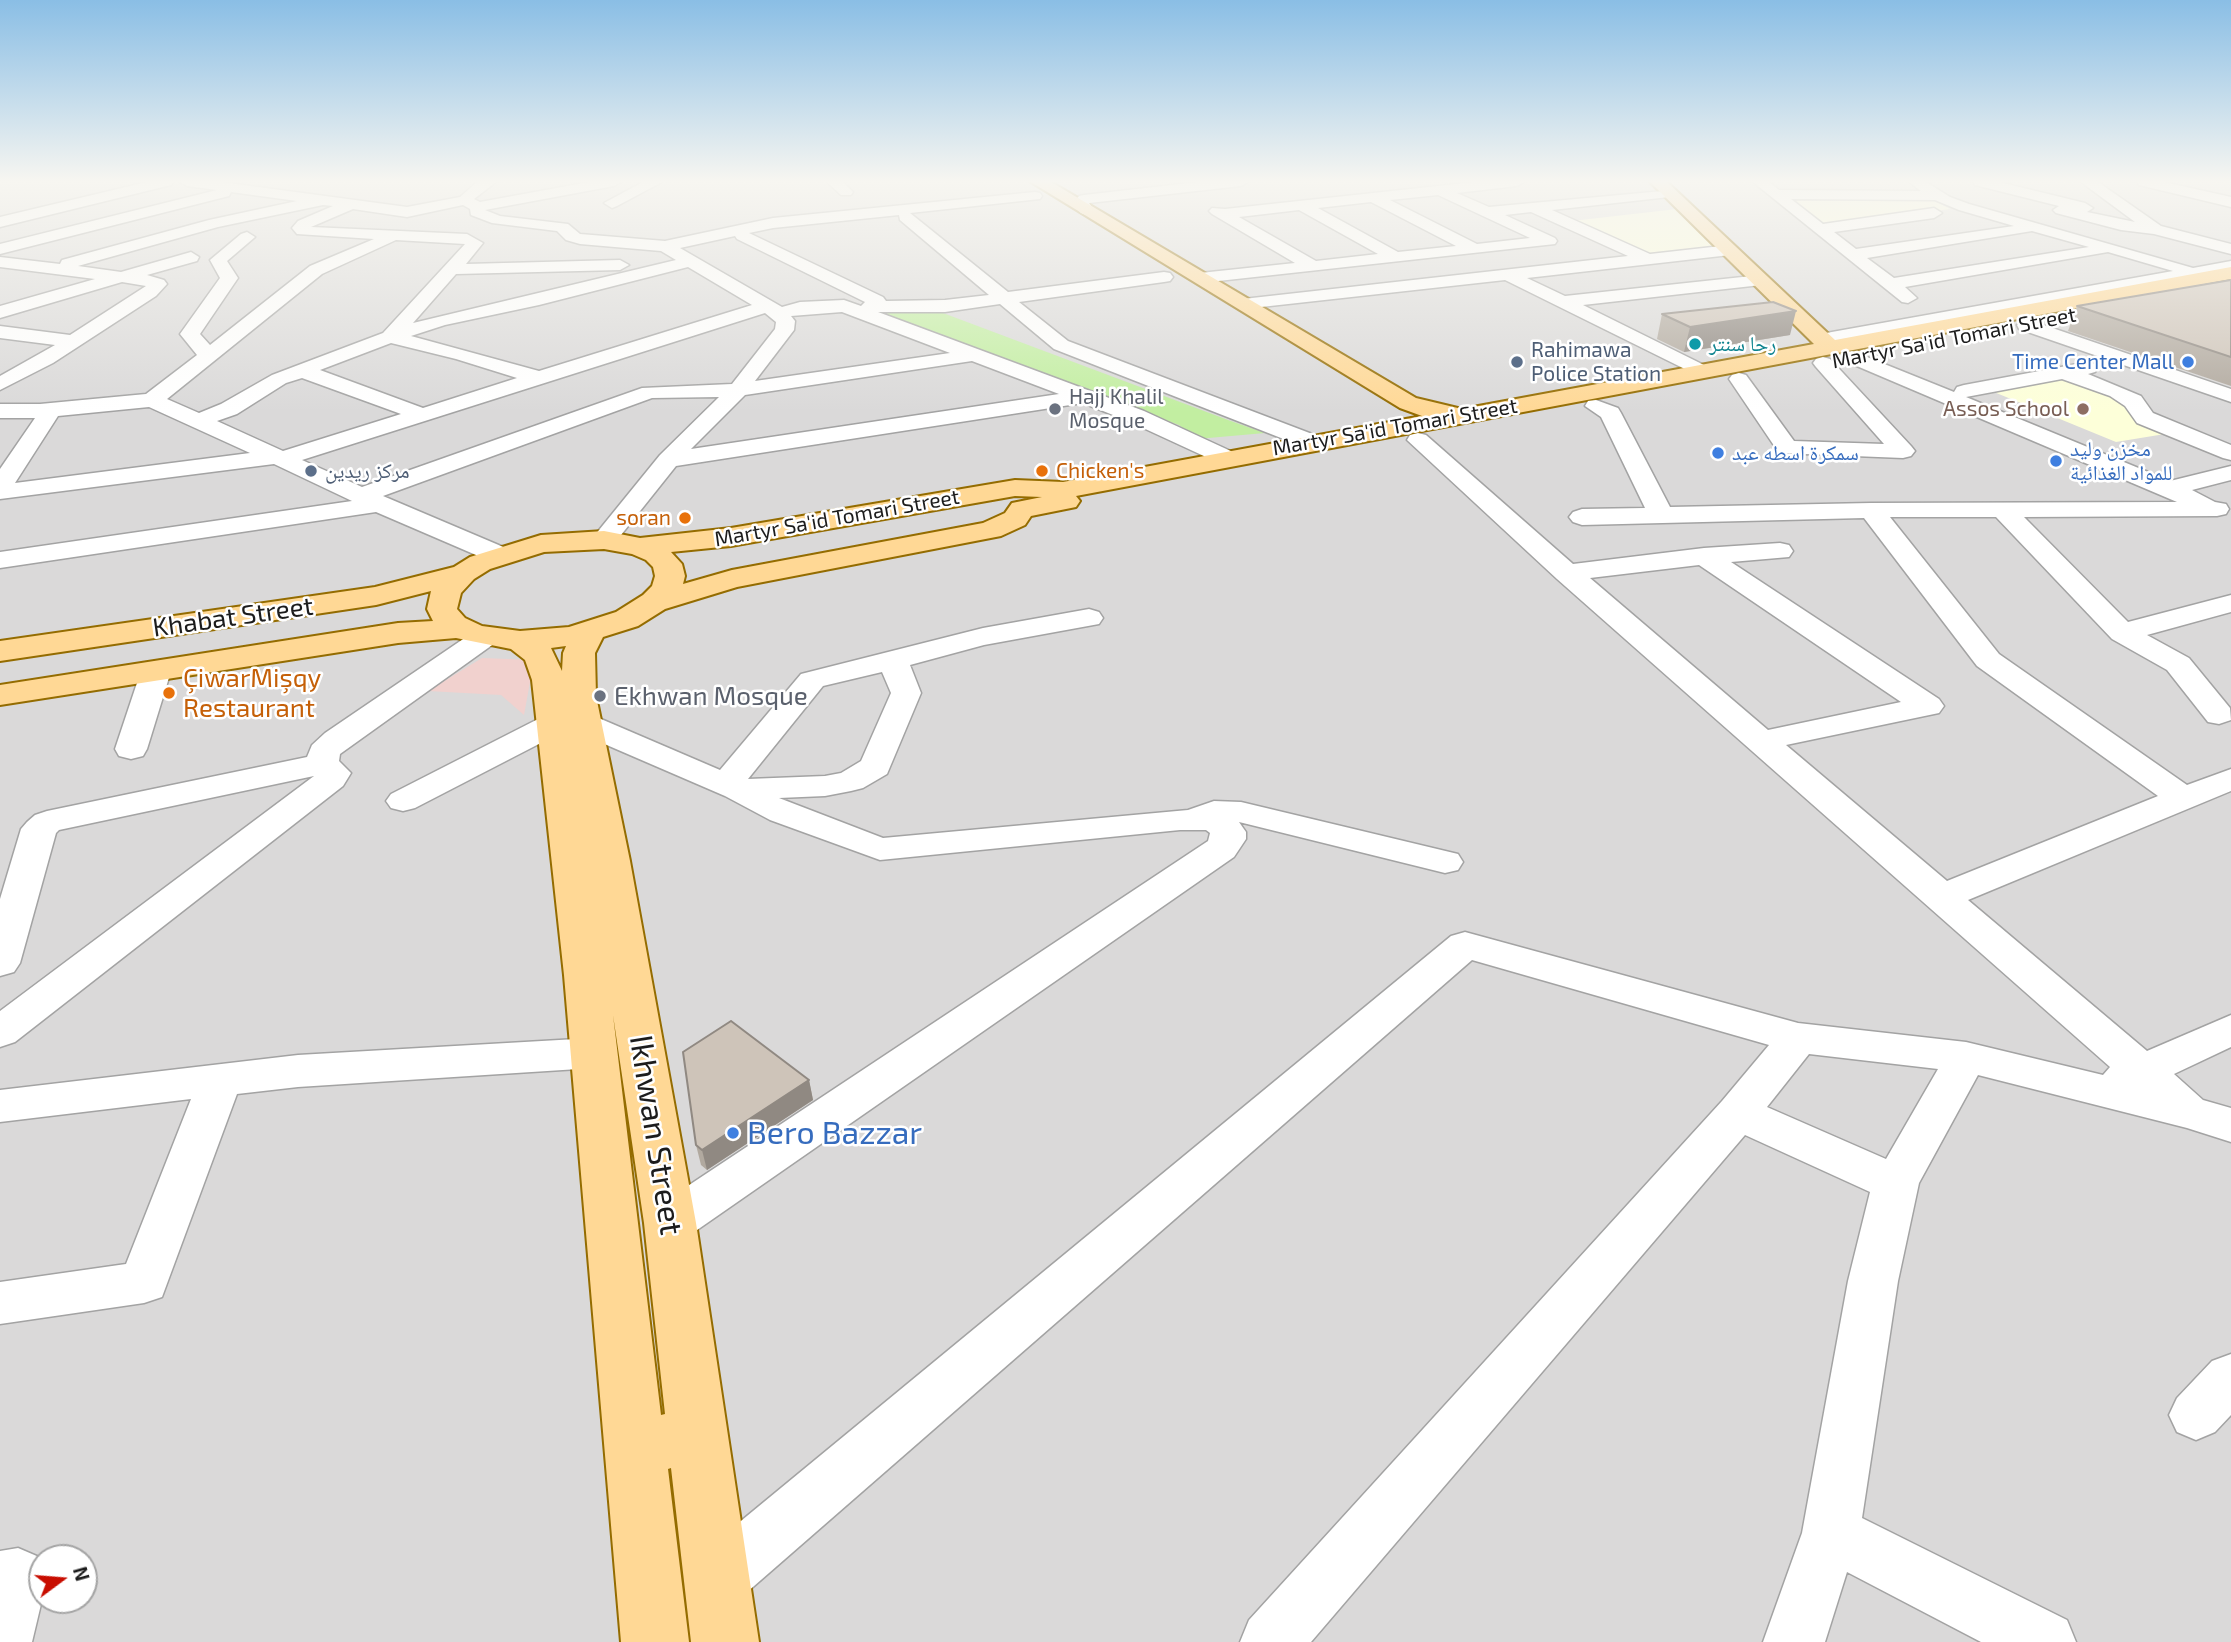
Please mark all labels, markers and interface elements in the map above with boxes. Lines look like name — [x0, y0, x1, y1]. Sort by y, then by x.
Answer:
street label: Martyr Sa'id Tomari Street — [1830, 302, 2078, 374]
place label: رحا سنتر — [1709, 331, 1776, 357]
marker: رحا سنتر — [1687, 336, 1703, 352]
place label: Rahimawa Police Station — [1531, 337, 1661, 387]
place label: Time Center Mall — [2012, 349, 2174, 375]
marker: Rahimawa Police Station — [1509, 354, 1525, 370]
marker: Time Center Mall — [2180, 354, 2196, 370]
place label: Hajj Khalil Mosque — [1069, 384, 1164, 434]
street label: Martyr Sa'id Tomari Street — [1271, 393, 1519, 461]
place label: Assos School — [1943, 396, 2069, 422]
marker: Hajj Khalil Mosque — [1047, 401, 1063, 417]
marker: Assos School — [2075, 401, 2091, 417]
place label: مخزن وليد للمواد الغذائية — [2070, 436, 2172, 486]
place label: سمكرة اسطه عبد — [1732, 440, 1859, 466]
marker: سمكرة اسطه عبد — [1710, 445, 1726, 461]
marker: مخزن وليد للمواد الغذائية — [2048, 453, 2064, 469]
place label: مركز ريدين — [325, 458, 410, 484]
place label: Chicken's — [1056, 458, 1144, 484]
marker: مركز ريدين — [303, 463, 319, 479]
marker: Chicken's — [1034, 463, 1050, 479]
street label: Martyr Sa'id Tomari Street — [713, 484, 961, 552]
place label: soran — [616, 505, 671, 531]
marker: soran — [677, 510, 693, 526]
street label: Khabat Street — [151, 590, 315, 644]
place label: ÇiwarMişqy Restaurant — [183, 662, 321, 724]
place label: Ekhwan Mosque — [614, 680, 808, 712]
marker: ÇiwarMişqy Restaurant — [161, 685, 177, 701]
marker: Ekhwan Mosque — [592, 688, 608, 704]
street label: Ikhwan Street — [621, 1032, 691, 1238]
place label: Bero Bazzar — [747, 1114, 922, 1152]
marker: Bero Bazzar — [725, 1125, 741, 1141]
north arrow — [28, 1544, 98, 1614]
text: N — [69, 1564, 95, 1583]

